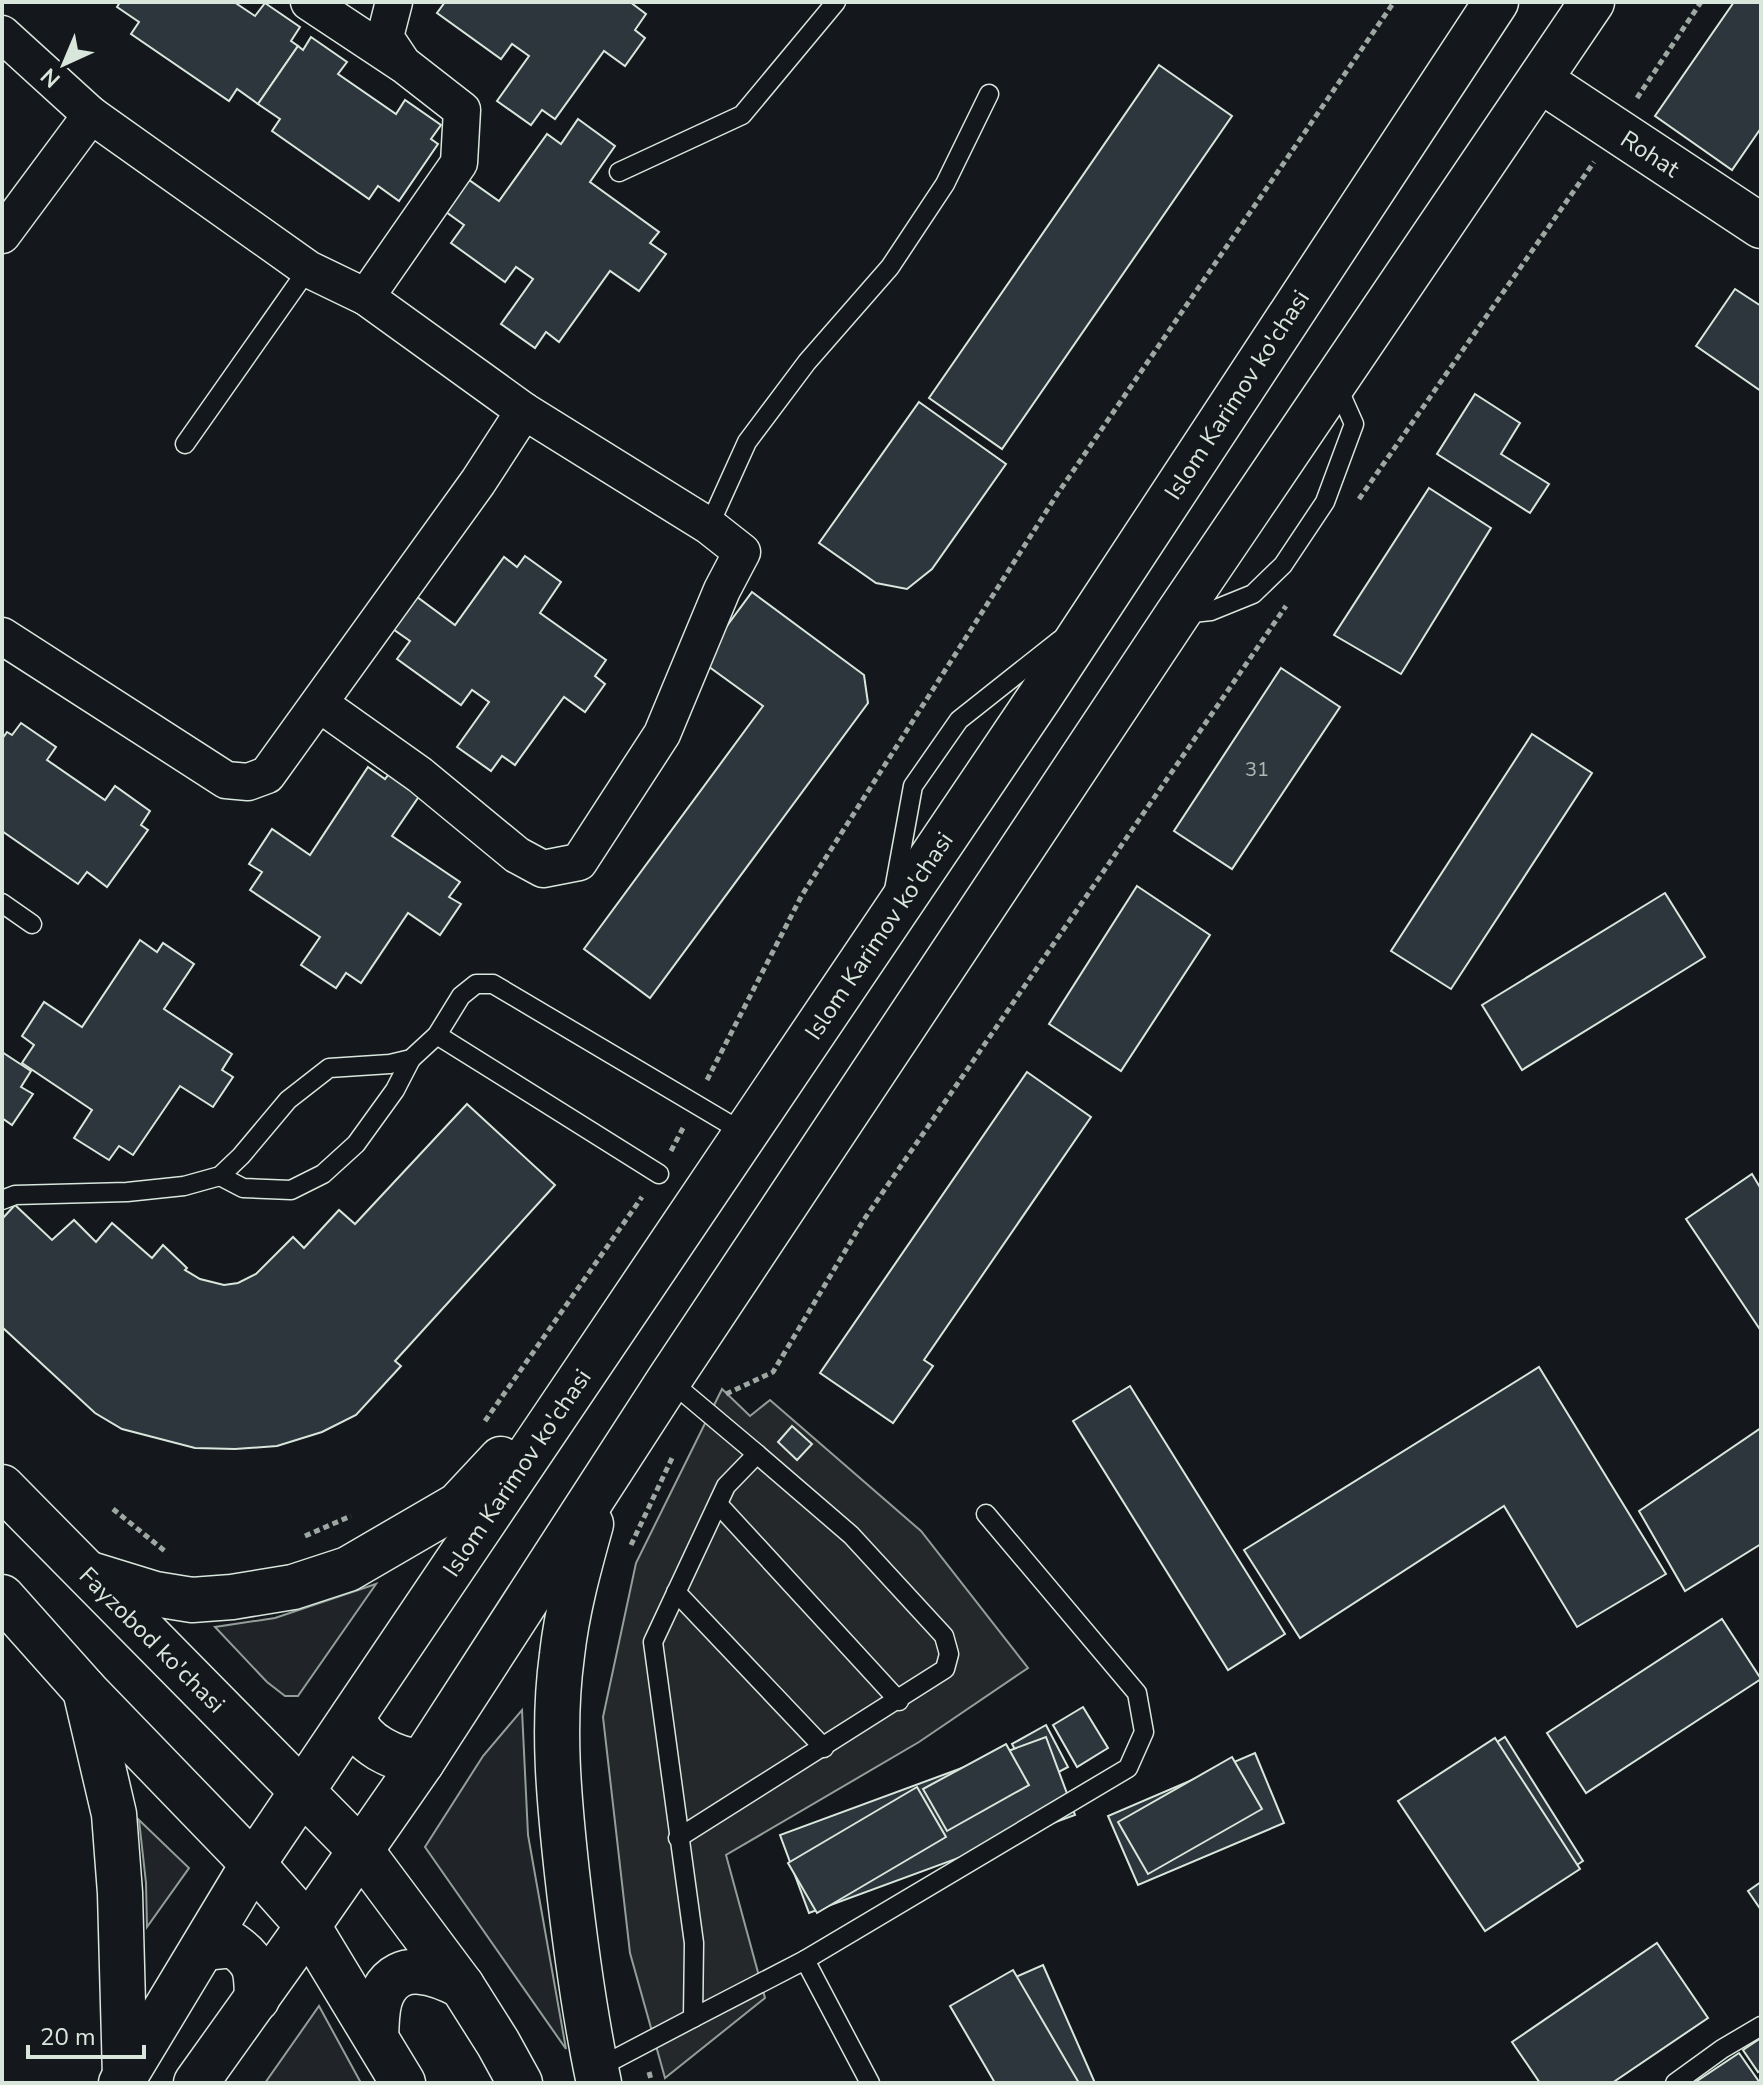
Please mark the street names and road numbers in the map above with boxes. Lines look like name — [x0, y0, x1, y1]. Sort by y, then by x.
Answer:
street label: Rohat — [1614, 123, 1686, 185]
street label: Islom Karimov ko'chasi — [1157, 284, 1317, 506]
street label: Islom Karimov ko'chasi — [798, 826, 960, 1046]
street label: Islom Karimov ko'chasi — [436, 1363, 598, 1583]
street label: Fayzobod ko'chasi — [72, 1560, 232, 1720]

